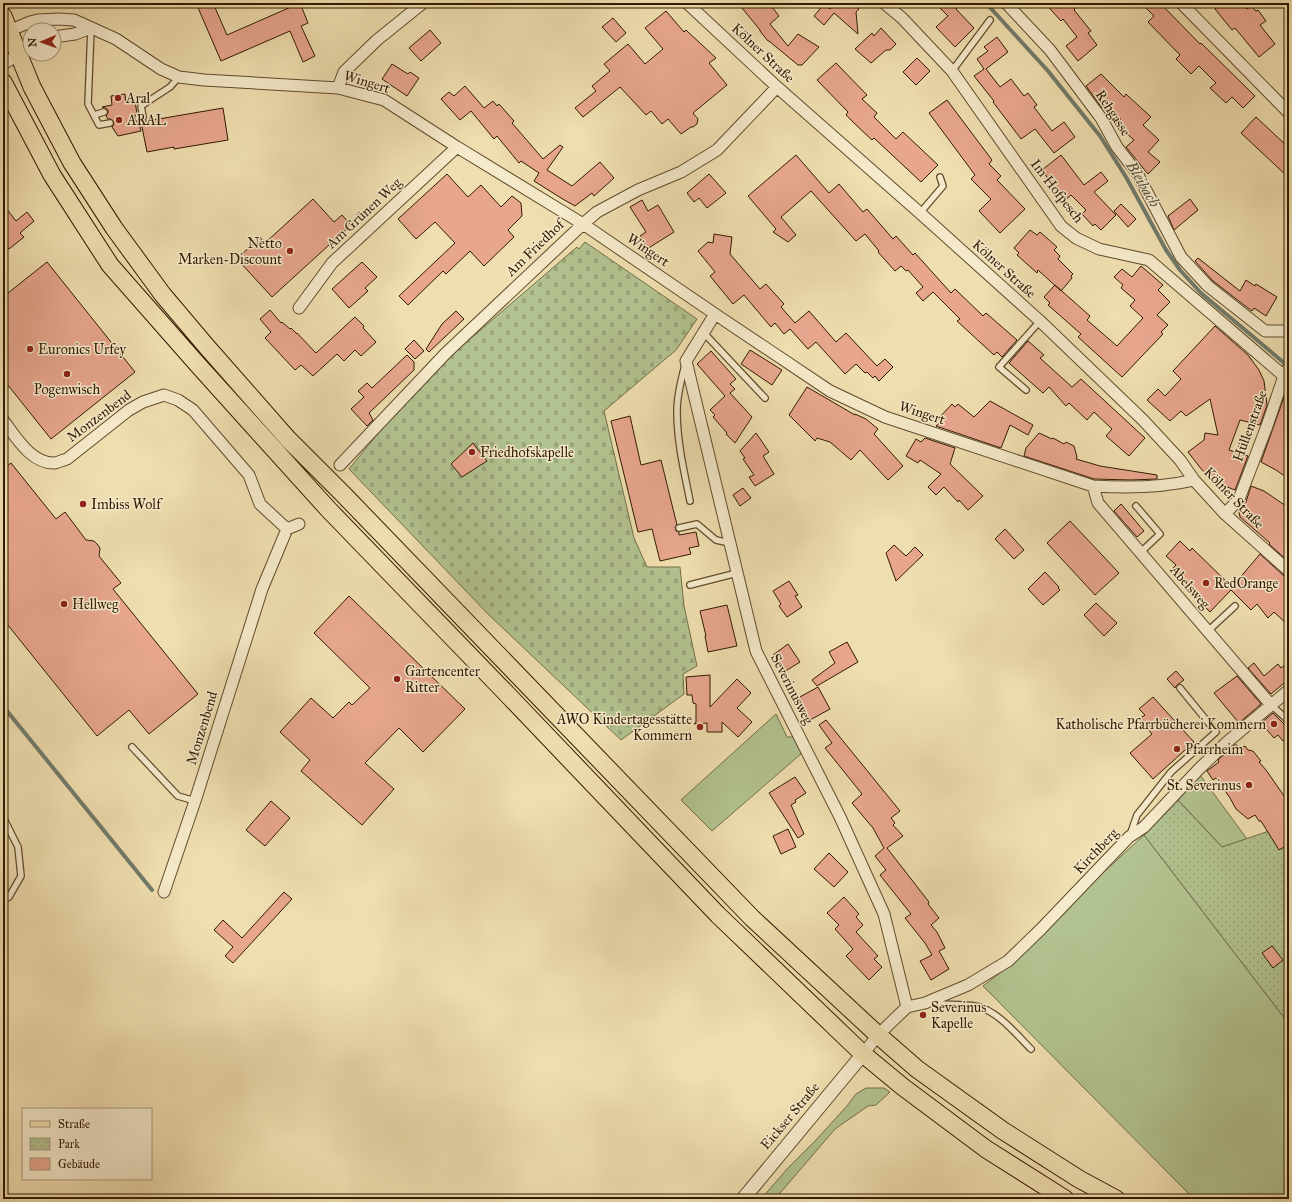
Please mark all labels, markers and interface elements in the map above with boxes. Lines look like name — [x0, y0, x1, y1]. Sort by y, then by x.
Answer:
street label: Kölner Straße — [728, 20, 798, 86]
north arrow — [22, 22, 62, 62]
text: N — [26, 37, 39, 47]
street label: Wingert — [342, 67, 392, 97]
street label: Rehgasse — [1092, 87, 1134, 140]
place label: Aral — [125, 90, 151, 107]
marker: Aral — [113, 93, 123, 103]
place label: ARAL — [126, 112, 167, 129]
marker: ARAL — [114, 115, 124, 125]
street label: Im Hofpesch — [1027, 156, 1087, 226]
water label: Bleibach — [1122, 157, 1164, 211]
street label: Am Grünen Weg — [322, 174, 405, 253]
street label: Am Friedhof — [502, 214, 569, 281]
street label: Wingert — [624, 230, 672, 270]
place label: Netto Marken-Discount — [178, 235, 282, 268]
street label: Kölner Straße — [969, 236, 1039, 302]
marker: Netto Marken-Discount — [285, 246, 295, 256]
place label: Euronics Urfey — [38, 341, 127, 358]
marker: Euronics Urfey — [25, 344, 35, 354]
marker: Pogenwisch — [62, 369, 72, 379]
place label: Pogenwisch — [34, 381, 100, 398]
street label: Monzenbend — [64, 386, 134, 446]
street label: Hüllenstraße — [1229, 388, 1271, 464]
street label: Wingert — [897, 398, 947, 428]
place label: Friedhofskapelle — [480, 444, 574, 461]
marker: Friedhofskapelle — [467, 447, 477, 457]
street label: Kölner Straße — [1200, 463, 1268, 533]
place label: Imbiss Wolf — [91, 496, 163, 513]
marker: Imbiss Wolf — [78, 499, 88, 509]
street label: Abelsweg — [1166, 561, 1214, 613]
place label: RedOrange — [1214, 575, 1279, 592]
marker: RedOrange — [1201, 578, 1211, 588]
place label: Hellweg — [72, 596, 119, 613]
marker: Hellweg — [59, 599, 69, 609]
street label: Severinusweg — [767, 651, 817, 727]
place label: Gartencenter Ritter — [405, 663, 481, 696]
marker: Gartencenter Ritter — [392, 674, 402, 684]
street label: Monzenbend — [183, 689, 221, 767]
place label: AWO Kindertagesstätte Kommern — [556, 711, 692, 744]
place label: Katholische Pfarrbücherei Kommern — [1056, 716, 1266, 733]
marker: Katholische Pfarrbücherei Kommern — [1269, 719, 1279, 729]
marker: AWO Kindertagesstätte Kommern — [695, 722, 705, 732]
place label: Pfarrheim — [1185, 741, 1243, 758]
marker: Pfarrheim — [1172, 744, 1182, 754]
place label: St. Severinus — [1167, 777, 1241, 794]
marker: St. Severinus — [1244, 780, 1254, 790]
street label: Kirchberg — [1070, 824, 1122, 877]
place label: Severinus Kapelle — [931, 999, 986, 1032]
marker: Severinus Kapelle — [918, 1010, 928, 1020]
street label: Eickser Straße — [757, 1079, 823, 1153]
legend — [22, 1108, 152, 1180]
text: Straße — [58, 1117, 90, 1131]
text: Park — [58, 1137, 80, 1151]
text: Gebäude — [58, 1157, 100, 1171]

